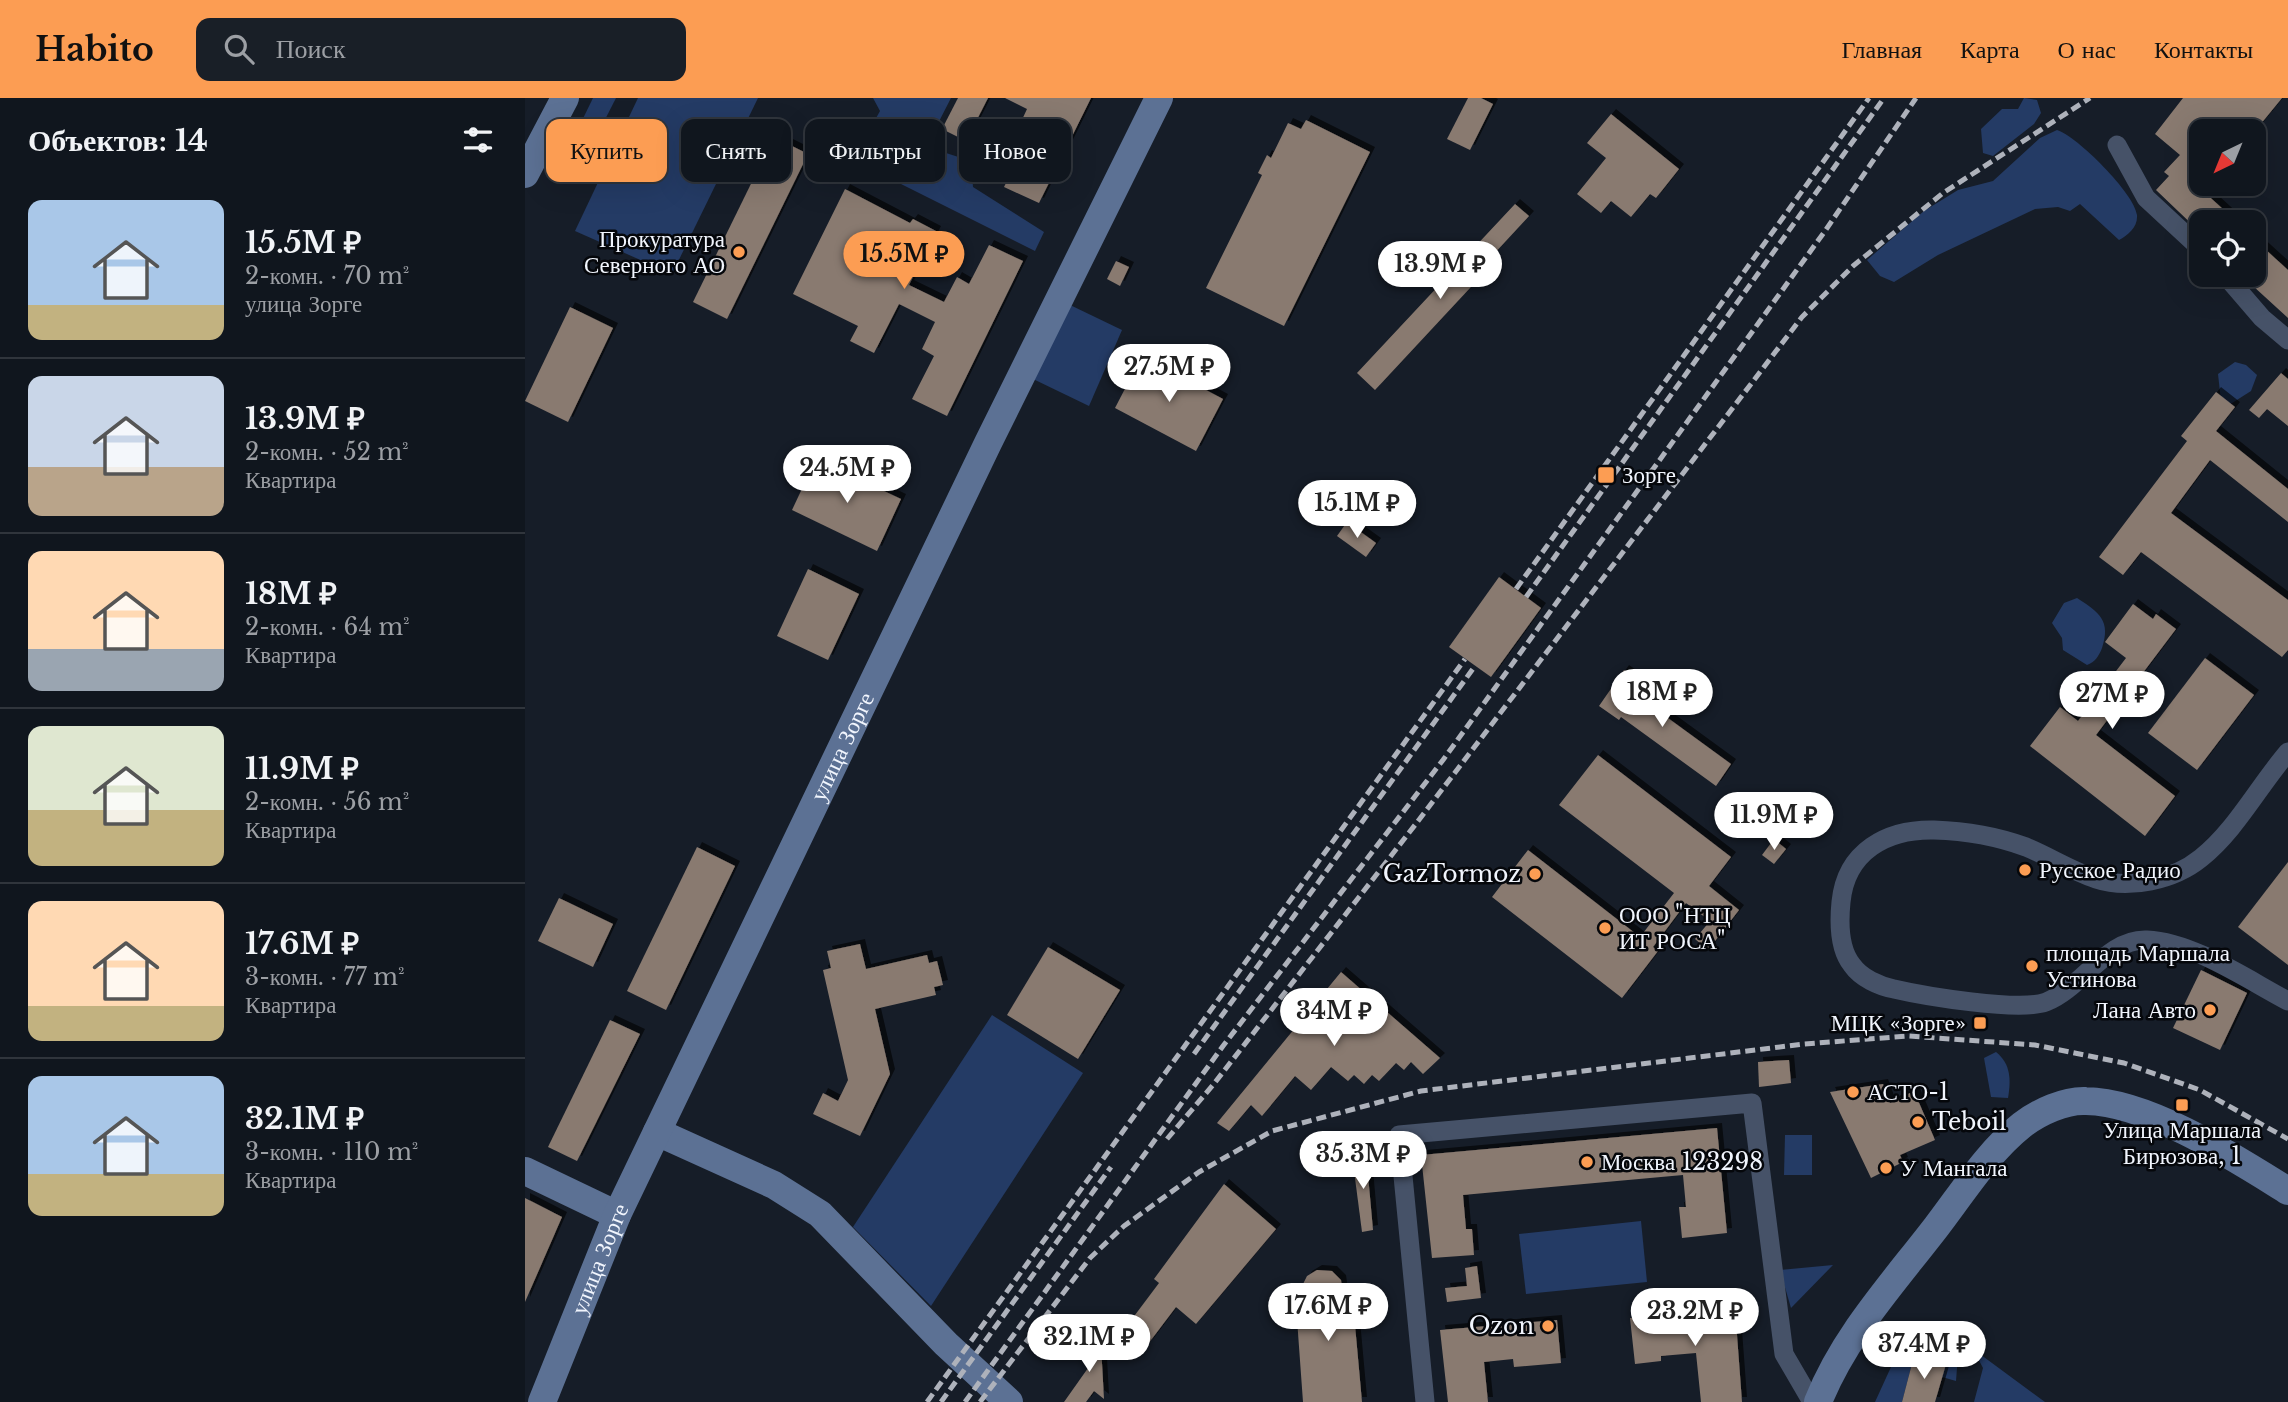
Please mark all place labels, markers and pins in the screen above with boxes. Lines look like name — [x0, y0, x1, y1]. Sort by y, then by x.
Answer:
place label: Прокуратура Северного АО — [584, 225, 725, 279]
pin: 15.5M ₽ — [839, 232, 969, 291]
pin: 13.9M ₽ — [1375, 242, 1505, 301]
marker: Прокуратура Северного АО — [731, 244, 747, 260]
pin: 27.5M ₽ — [1104, 344, 1234, 404]
pin: 24.5M ₽ — [782, 446, 912, 505]
place label: Зорге — [1622, 461, 1676, 489]
marker: Зорге — [1596, 465, 1616, 485]
pin: 15.1M ₽ — [1292, 480, 1422, 540]
pin: 18M ₽ — [1613, 670, 1711, 729]
pin: 27M ₽ — [2063, 672, 2161, 731]
pin: 11.9M ₽ — [1709, 792, 1839, 852]
place label: Русское Радио — [2039, 856, 2181, 884]
place label: GazTormoz — [1383, 860, 1521, 888]
marker: Русское Радио — [2017, 862, 2033, 878]
marker: GazTormoz — [1527, 866, 1543, 882]
place label: ООО "НТЦ ИТ РОСА" — [1619, 901, 1731, 955]
marker: ООО "НТЦ ИТ РОСА" — [1597, 920, 1613, 936]
place label: площадь Маршала Устинова — [2046, 939, 2230, 993]
marker: площадь Маршала Устинова — [2024, 958, 2040, 974]
pin: 34M ₽ — [1285, 988, 1383, 1048]
place label: Лана Авто — [2093, 996, 2196, 1024]
marker: Лана Авто — [2202, 1002, 2218, 1018]
place label: МЦК «Зорге» — [1831, 1009, 1966, 1037]
marker: МЦК «Зорге» — [1972, 1015, 1988, 1031]
place label: АСТО-1 — [1867, 1078, 1949, 1106]
marker: АСТО-1 — [1845, 1084, 1861, 1100]
marker: Улица Маршала Бирюзова, 1 — [2174, 1097, 2190, 1113]
place label: Teboil — [1932, 1108, 2007, 1136]
marker: Teboil — [1910, 1114, 1926, 1130]
place label: Улица Маршала Бирюзова, 1 — [2103, 1116, 2261, 1170]
pin: 35.3M ₽ — [1298, 1132, 1428, 1191]
place label: Москва 123298 — [1601, 1148, 1763, 1176]
marker: Москва 123298 — [1579, 1154, 1595, 1170]
place label: У Мангала — [1900, 1154, 2007, 1182]
marker: У Мангала — [1878, 1160, 1894, 1176]
pin: 17.6M ₽ — [1263, 1284, 1393, 1343]
pin: 23.2M ₽ — [1630, 1288, 1760, 1348]
place label: Ozon — [1469, 1312, 1534, 1340]
pin: 32.1M ₽ — [1024, 1314, 1154, 1374]
marker: Ozon — [1540, 1318, 1556, 1334]
pin: 37.4M ₽ — [1859, 1322, 1989, 1381]

